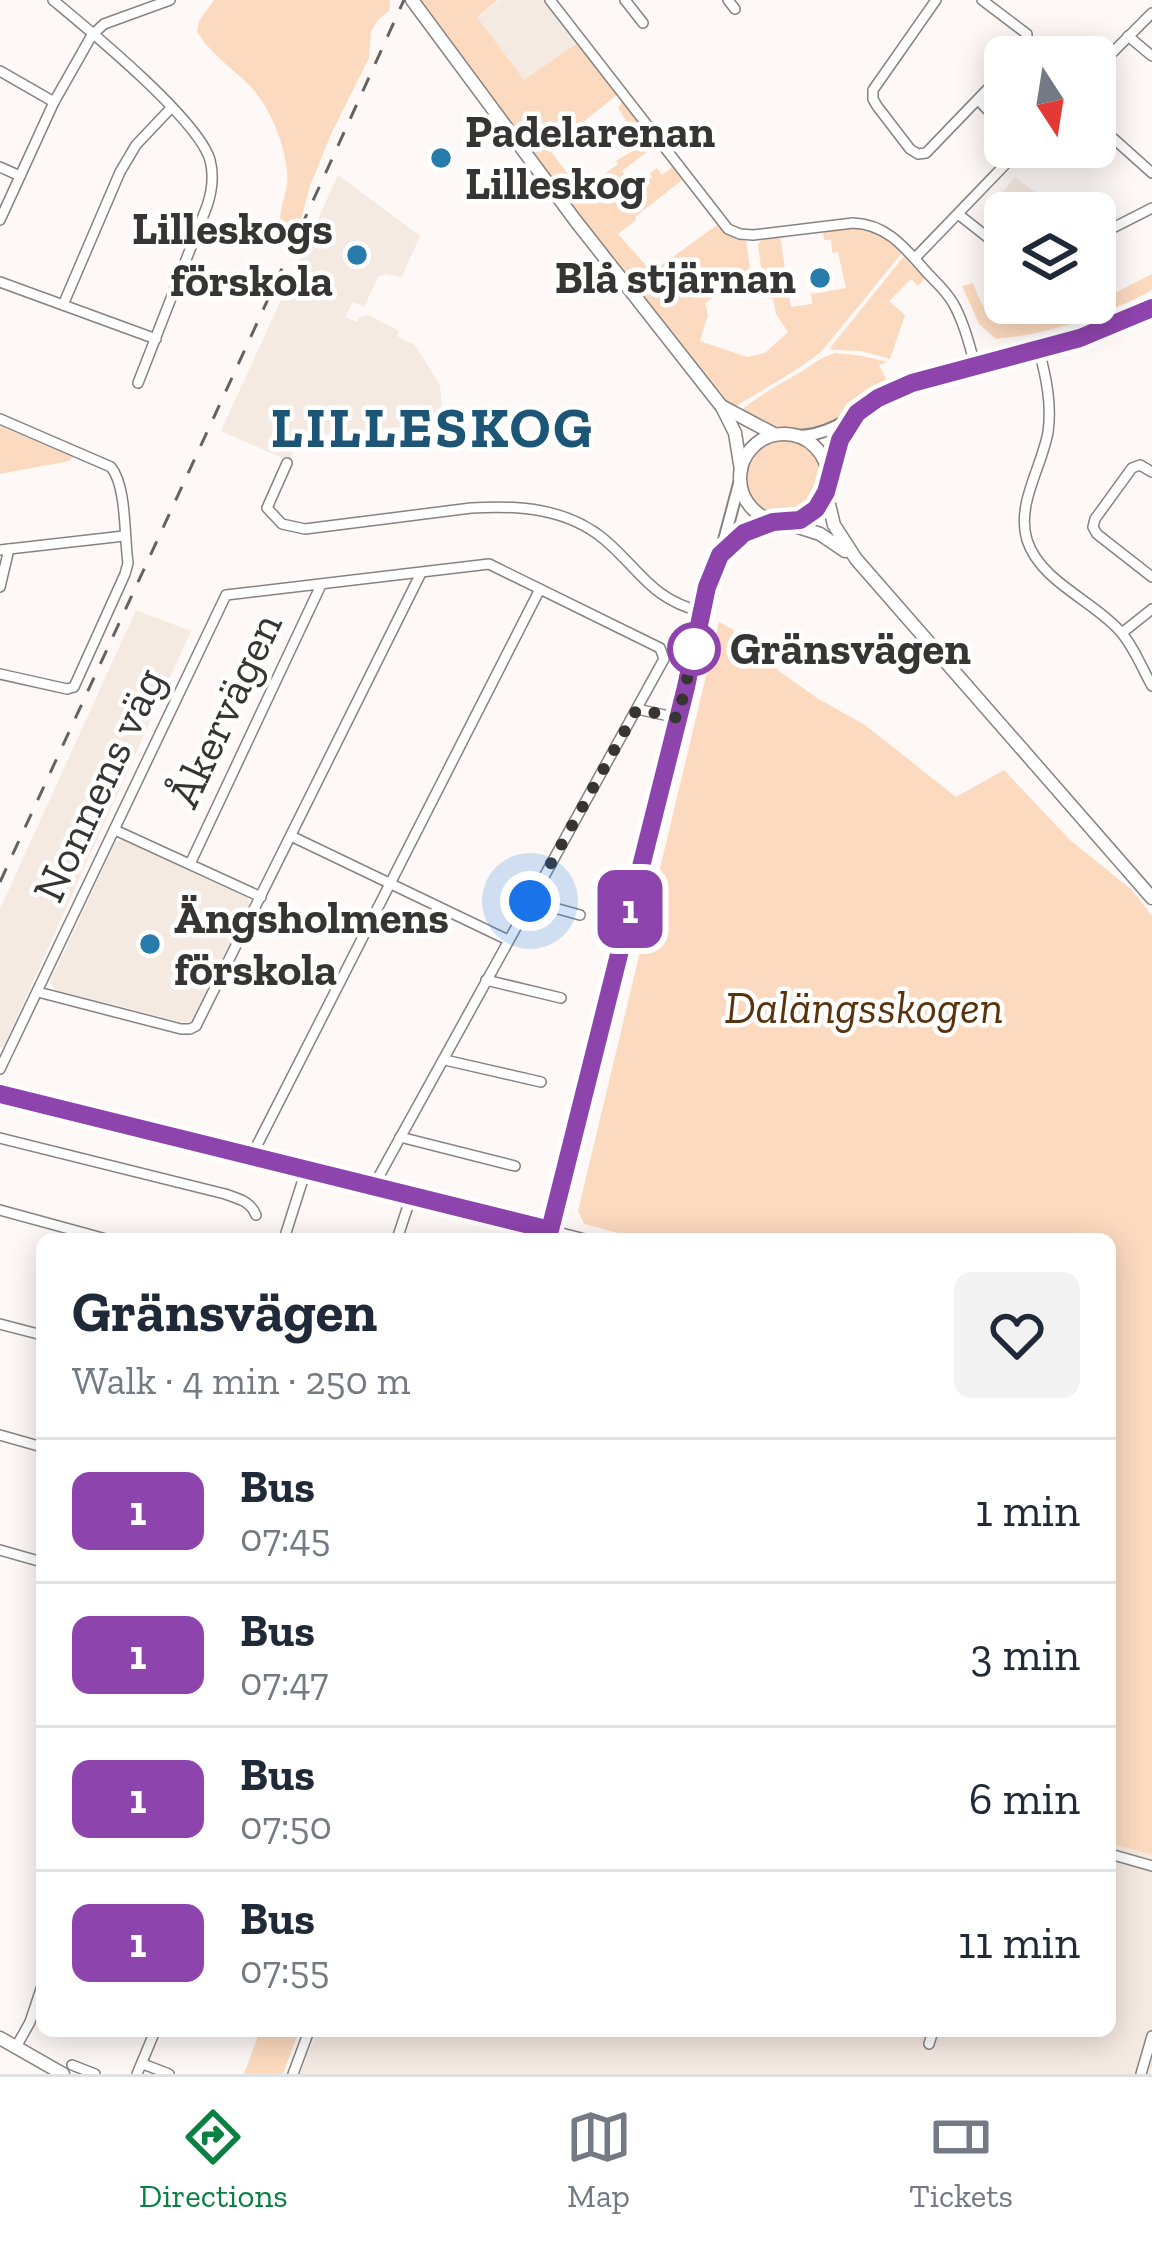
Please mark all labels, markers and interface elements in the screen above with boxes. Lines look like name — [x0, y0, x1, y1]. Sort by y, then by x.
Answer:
north arrow — [984, 36, 1116, 168]
map controls — [984, 36, 1116, 324]
place label: Padelarenan Lilleskog — [465, 105, 715, 211]
marker: Padelarenan Lilleskog — [428, 145, 454, 171]
button: layers — [984, 192, 1116, 324]
place label: Lilleskogs förskola — [132, 202, 333, 308]
marker: Lilleskogs förskola — [344, 242, 370, 268]
place label: Blå stjärnan — [555, 251, 796, 305]
marker: Blå stjärnan — [807, 265, 833, 291]
district label: LILLESKOG — [271, 393, 595, 462]
street label: Åkervägen — [157, 604, 294, 816]
place label: Gränsvägen — [730, 622, 971, 676]
marker: Gränsvägen — [669, 624, 719, 674]
street label: Nonnens väg — [21, 659, 177, 911]
line badge: 1 — [591, 870, 669, 948]
your location — [500, 871, 560, 931]
text: 1 — [622, 883, 638, 934]
place label: Ängsholmens förskola — [174, 891, 449, 997]
marker: Ängsholmens förskola — [137, 931, 163, 957]
park label: Dalängsskogen — [725, 981, 1003, 1035]
button: heart — [954, 1272, 1080, 1398]
text: Gränsvägen — [72, 1277, 377, 1346]
text: Walk · 4 min · 250 m — [72, 1357, 411, 1404]
text: Bus — [240, 1460, 315, 1514]
text: 1 min — [975, 1484, 1080, 1538]
text: 1 — [130, 1485, 146, 1536]
text: 07:45 — [240, 1514, 331, 1561]
text: Bus — [240, 1604, 315, 1658]
text: 3 min — [971, 1628, 1080, 1682]
text: 1 — [130, 1629, 146, 1680]
text: 07:47 — [240, 1658, 328, 1705]
text: Bus — [240, 1748, 315, 1802]
text: 6 min — [969, 1772, 1080, 1826]
text: 1 — [130, 1773, 146, 1824]
text: 07:50 — [240, 1802, 332, 1849]
text: Bus — [240, 1892, 315, 1946]
text: 11 min — [958, 1916, 1080, 1970]
text: 1 — [130, 1917, 146, 1968]
text: 07:55 — [240, 1946, 330, 1993]
tab: Directions — [139, 2104, 288, 2215]
tab: Map — [566, 2104, 632, 2215]
tab: Tickets — [909, 2104, 1013, 2215]

